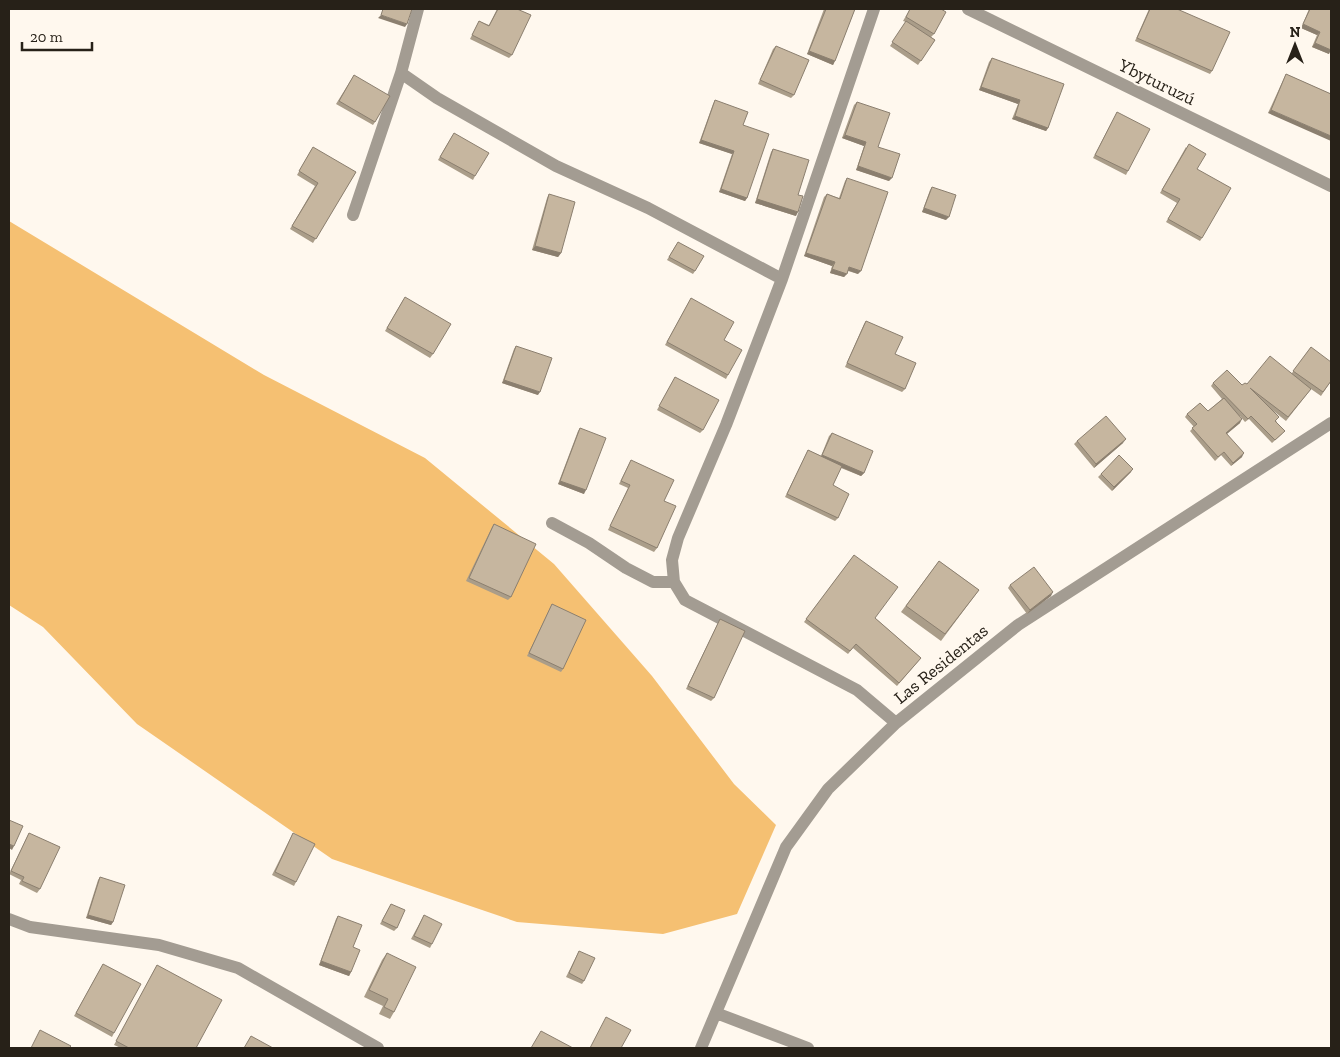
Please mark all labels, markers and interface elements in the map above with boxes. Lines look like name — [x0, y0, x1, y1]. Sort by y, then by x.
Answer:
scale bar — [22, 20, 92, 52]
north arrow — [1270, 20, 1320, 70]
text: N — [1290, 24, 1301, 41]
text: 20 m — [30, 28, 63, 46]
street label: Ybyturuzú — [1114, 54, 1199, 110]
street label: Las Residentas — [890, 619, 993, 709]

